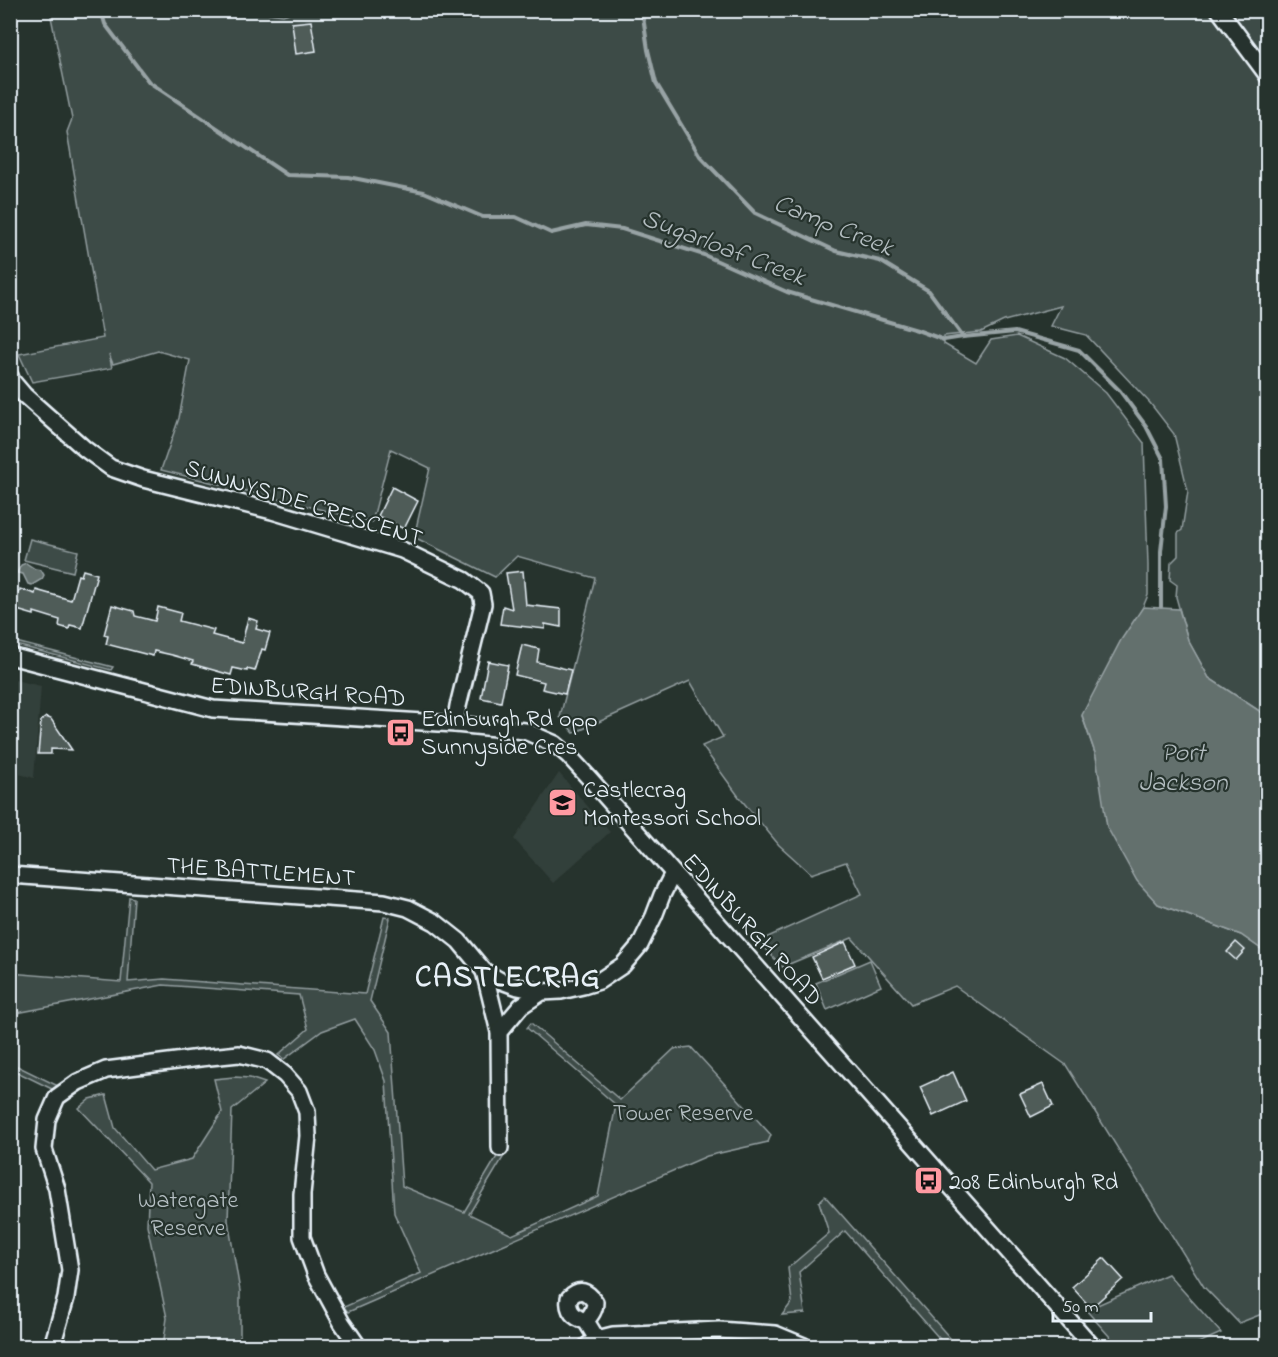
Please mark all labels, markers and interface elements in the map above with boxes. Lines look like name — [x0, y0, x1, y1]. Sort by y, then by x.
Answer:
water label: Camp Creek — [767, 186, 900, 269]
water label: Sugarloaf Creek — [635, 200, 812, 298]
street label: SUNNYSIDE CRESCENT — [180, 452, 427, 557]
street label: EDINBURGH ROAD — [209, 669, 407, 718]
place label: Edinburgh Rd opp Sunnyside Cres — [421, 703, 598, 767]
bus stop icon: Edinburgh Rd opp Sunnyside Cres — [384, 716, 416, 748]
water label: Port Jackson — [1138, 735, 1229, 803]
place label: Castlecrag Montessori School — [583, 774, 761, 837]
school or university icon: Castlecrag Montessori School — [546, 787, 578, 819]
street label: EDINBURGH ROAD — [673, 846, 830, 1015]
street label: THE BATTLEMENT — [165, 849, 357, 898]
district label: CASTLECRAG — [415, 957, 601, 1001]
park label: Tower Reserve — [613, 1097, 753, 1132]
bus stop icon: 208 Edinburgh Rd — [912, 1165, 944, 1197]
place label: 208 Edinburgh Rd — [949, 1166, 1119, 1201]
park label: Watergate Reserve — [138, 1184, 238, 1247]
scale bar — [1053, 1285, 1150, 1323]
text: 50 m — [1062, 1295, 1099, 1321]

